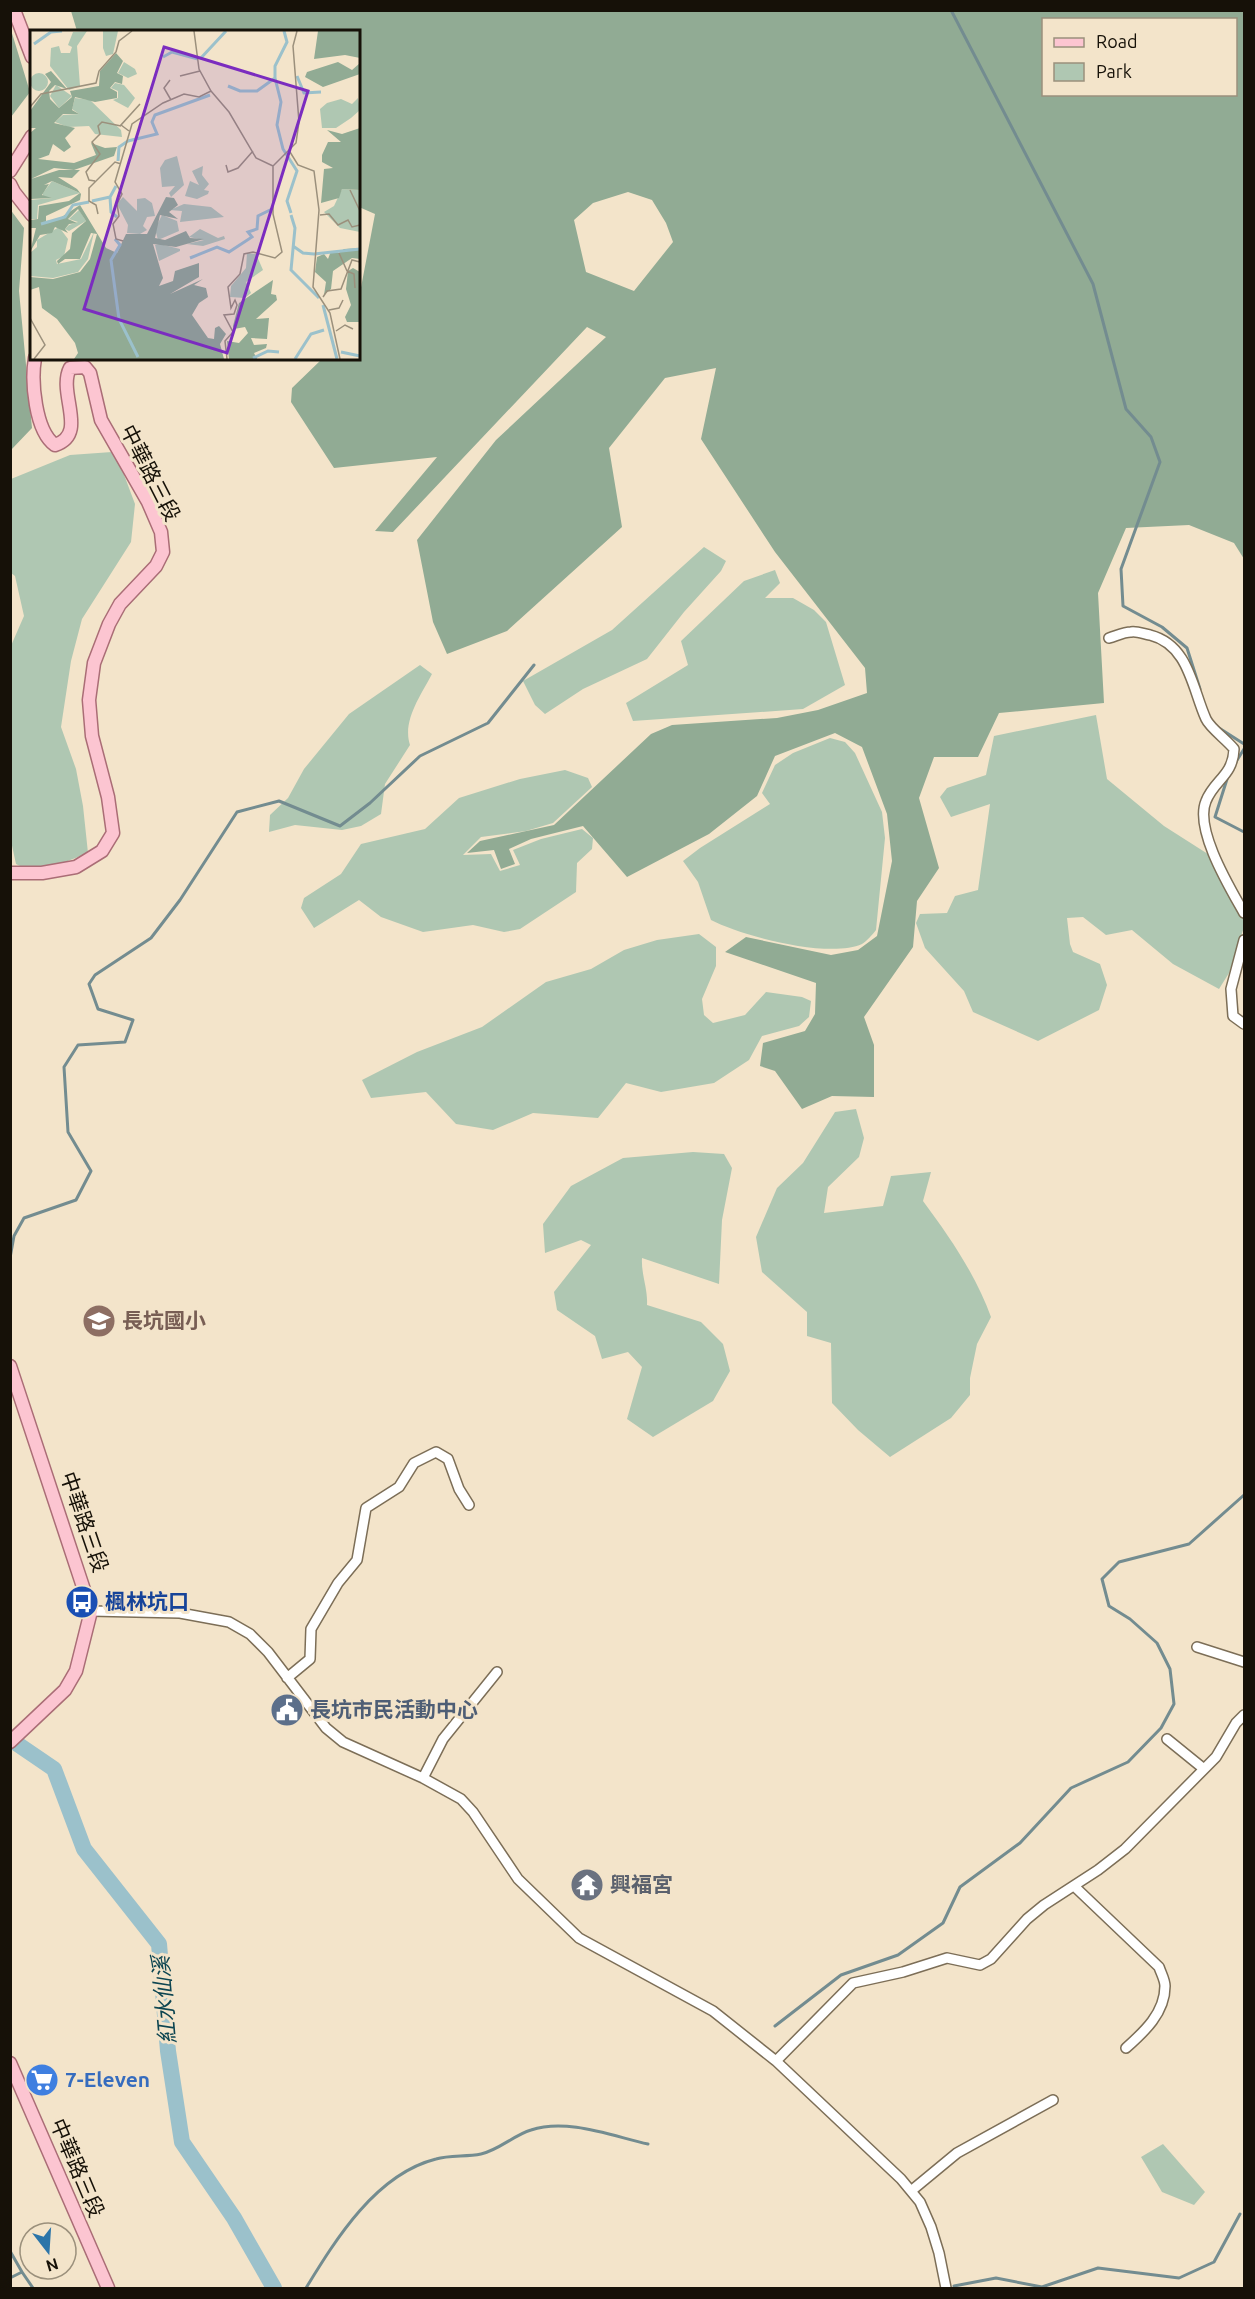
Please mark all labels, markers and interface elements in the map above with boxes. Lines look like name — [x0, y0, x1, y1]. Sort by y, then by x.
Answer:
legend — [1042, 18, 1237, 96]
inset map — [30, 30, 360, 360]
text: Road — [1096, 31, 1138, 51]
text: Park — [1096, 61, 1132, 81]
street label: 中華路三段 — [116, 420, 185, 525]
school or university icon: 長坑國小 — [81, 1303, 117, 1339]
place label: 長坑國小 — [122, 1308, 206, 1332]
street label: 中華路三段 — [57, 1468, 113, 1575]
bus stop icon: 楓林坑口 — [64, 1584, 100, 1620]
place label: 楓林坑口 — [105, 1589, 189, 1613]
public building icon: 長坑市民活動中心 — [269, 1692, 305, 1728]
place label: 長坑市民活動中心 — [310, 1697, 478, 1721]
temple icon: 興福宮 — [569, 1867, 605, 1903]
place label: 興福宮 — [610, 1872, 673, 1896]
water label: 紅水仙溪 — [147, 1952, 180, 2045]
supermarket icon: 7-Eleven — [24, 2062, 60, 2098]
place label: 7-Eleven — [65, 2067, 150, 2091]
street label: 中華路三段 — [46, 2115, 109, 2221]
north arrow — [18, 2221, 78, 2281]
text: N — [44, 2255, 61, 2276]

